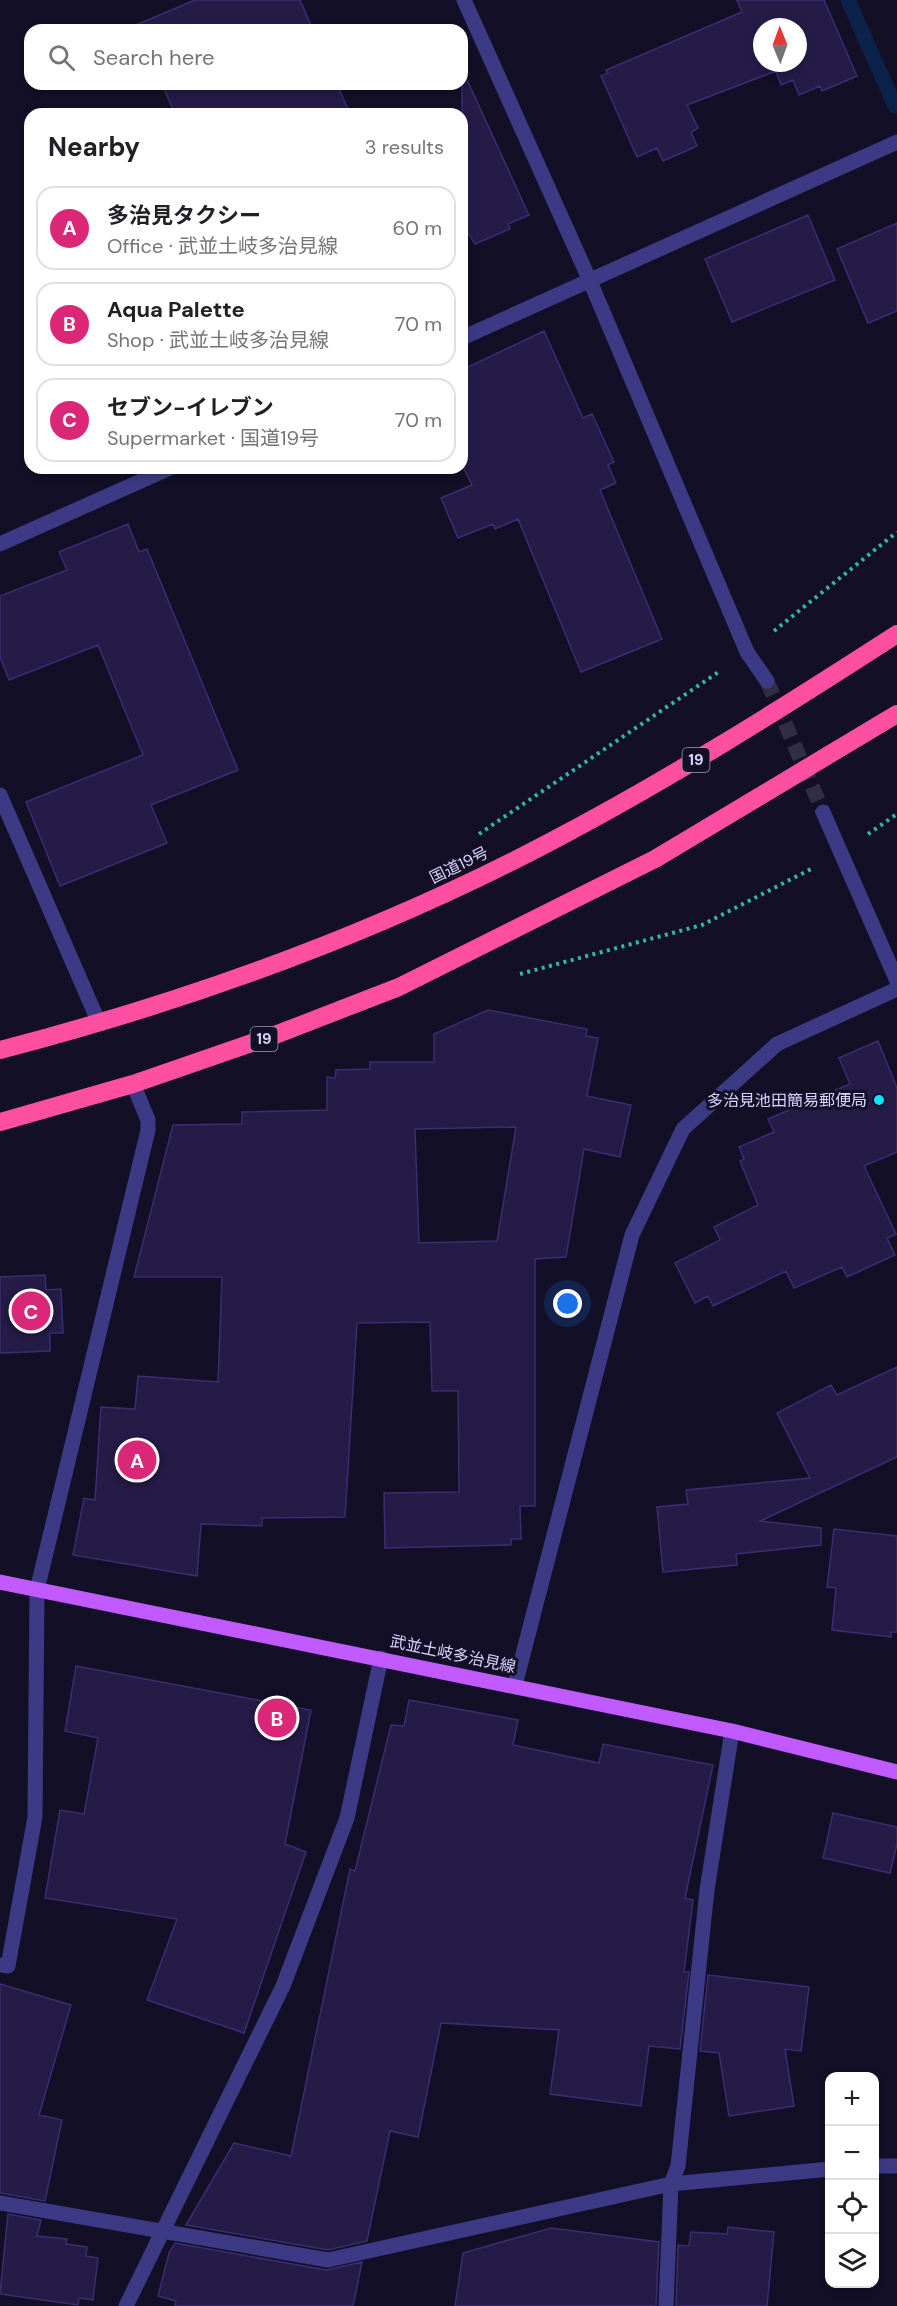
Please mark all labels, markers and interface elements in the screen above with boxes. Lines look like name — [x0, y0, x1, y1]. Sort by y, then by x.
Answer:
north arrow — [753, 18, 807, 72]
search box — [24, 24, 468, 90]
icon: search — [45, 41, 78, 74]
text: Search here — [93, 43, 214, 72]
text: Nearby — [48, 130, 140, 164]
text: 3 results — [365, 134, 444, 160]
text: 多治見タクシー — [107, 201, 261, 230]
text: A — [62, 215, 77, 241]
text: 60 m — [393, 215, 442, 241]
text: Office · 武並土岐多治見線 — [107, 233, 338, 259]
text: Aqua Palette — [107, 295, 245, 324]
text: B — [63, 311, 76, 337]
text: 70 m — [395, 311, 442, 337]
text: Shop · 武並土岐多治見線 — [107, 327, 329, 353]
text: セブン-イレブン — [107, 393, 274, 422]
text: C — [62, 407, 77, 433]
text: 70 m — [395, 407, 442, 433]
text: Supermarket · 国道19号 — [107, 425, 319, 451]
road number: 19 — [682, 748, 710, 772]
street label: 国道19号 — [426, 842, 492, 888]
road number: 19 — [250, 1027, 278, 1051]
place label: 多治見池田簡易郵便局 — [707, 1090, 867, 1111]
marker: 多治見池田簡易郵便局 — [872, 1093, 886, 1107]
pin: C — [12, 1288, 51, 1334]
your location — [553, 1289, 582, 1318]
pin: A — [118, 1438, 156, 1482]
street label: 武並土岐多治見線 — [388, 1630, 518, 1678]
pin: B — [258, 1696, 296, 1740]
map controls — [825, 2072, 879, 2288]
button: + — [825, 2072, 879, 2126]
button: − — [825, 2126, 879, 2180]
button: locate — [825, 2180, 879, 2234]
button: layers — [825, 2234, 879, 2288]

